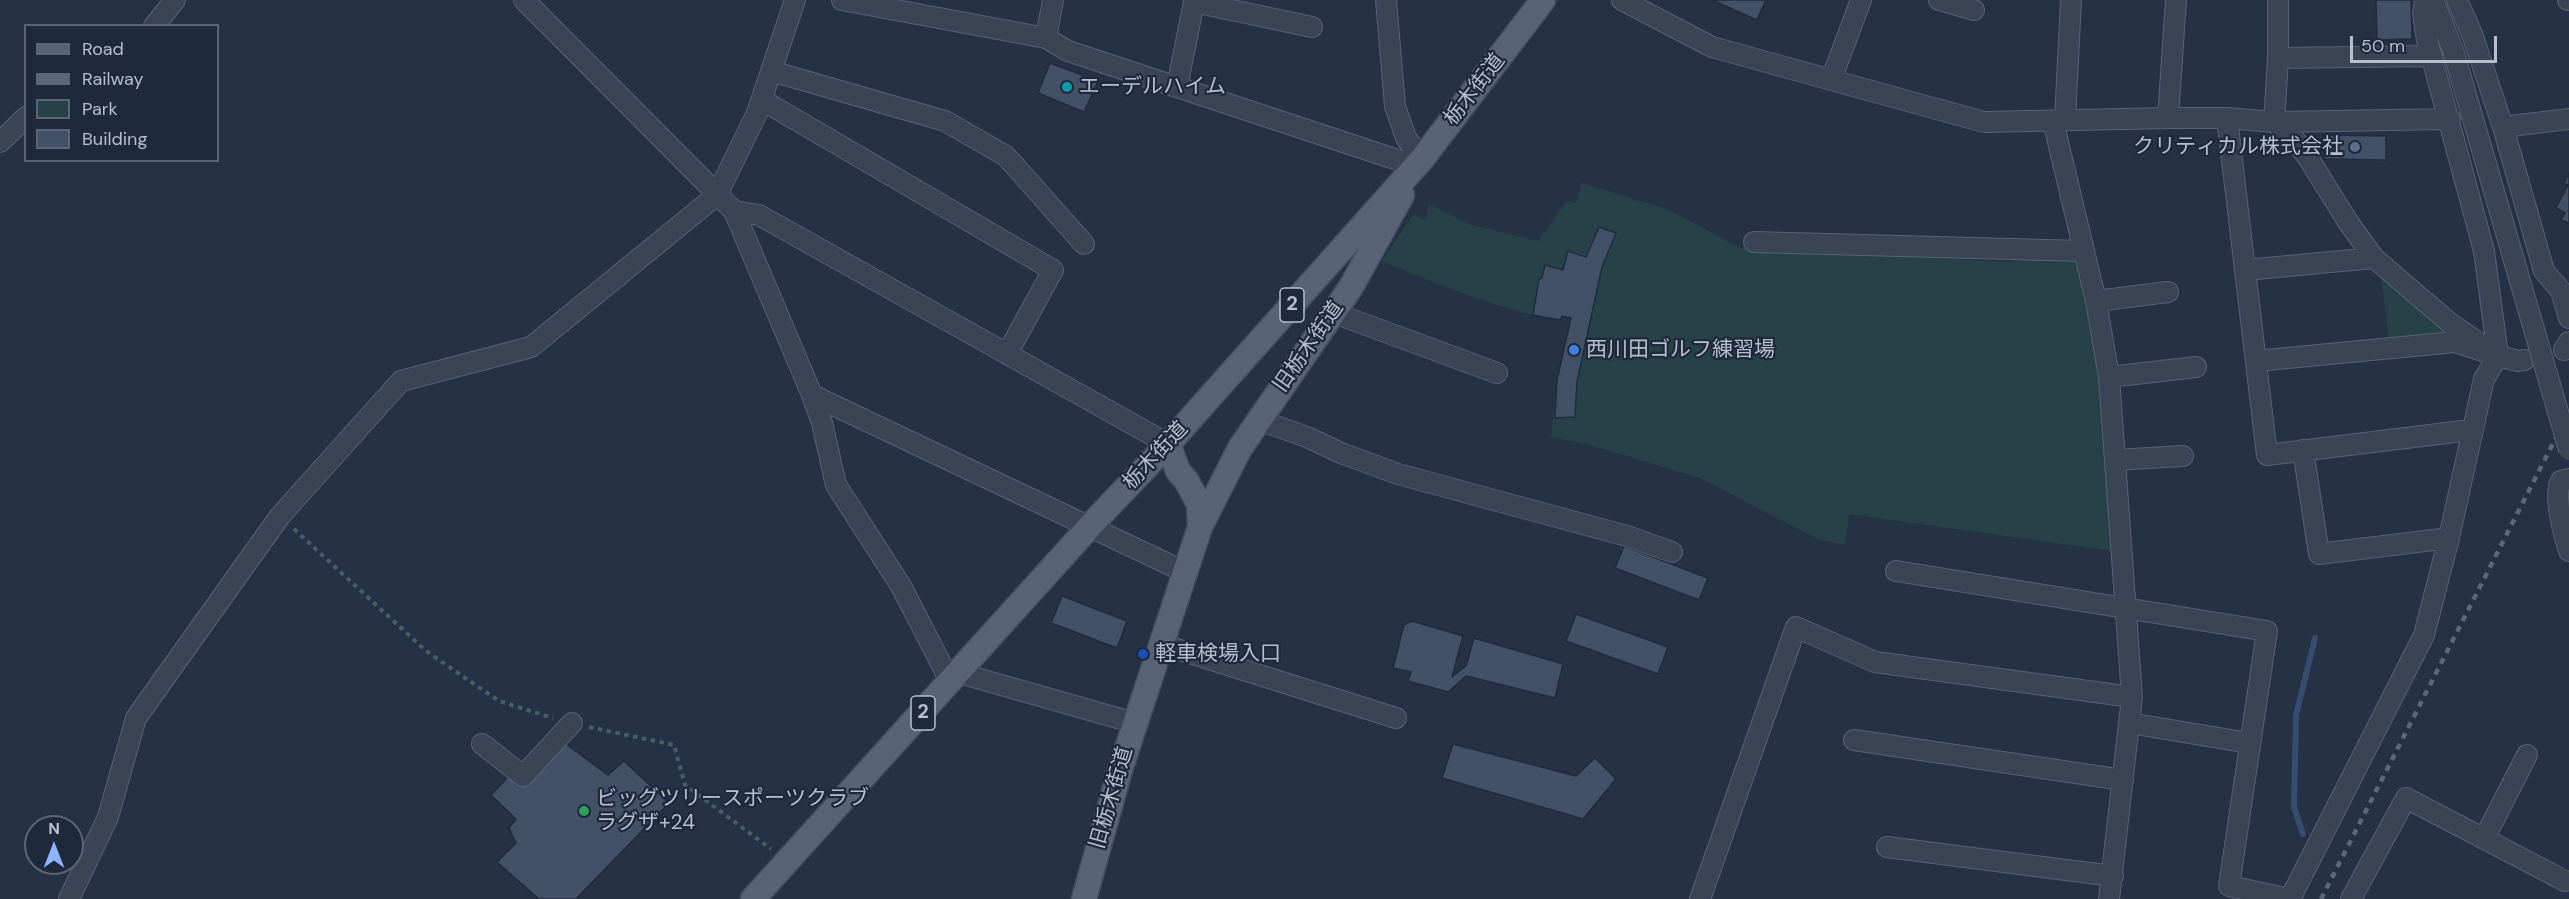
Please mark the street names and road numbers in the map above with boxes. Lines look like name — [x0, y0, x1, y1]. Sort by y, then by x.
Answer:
street label: 栃木街道 — [1439, 49, 1511, 131]
road number: 2 — [1280, 288, 1304, 322]
street label: 旧栃木街道 — [1269, 297, 1349, 397]
street label: 栃木街道 — [1118, 417, 1194, 495]
road number: 2 — [911, 696, 935, 730]
street label: 旧栃木街道 — [1085, 744, 1139, 852]

